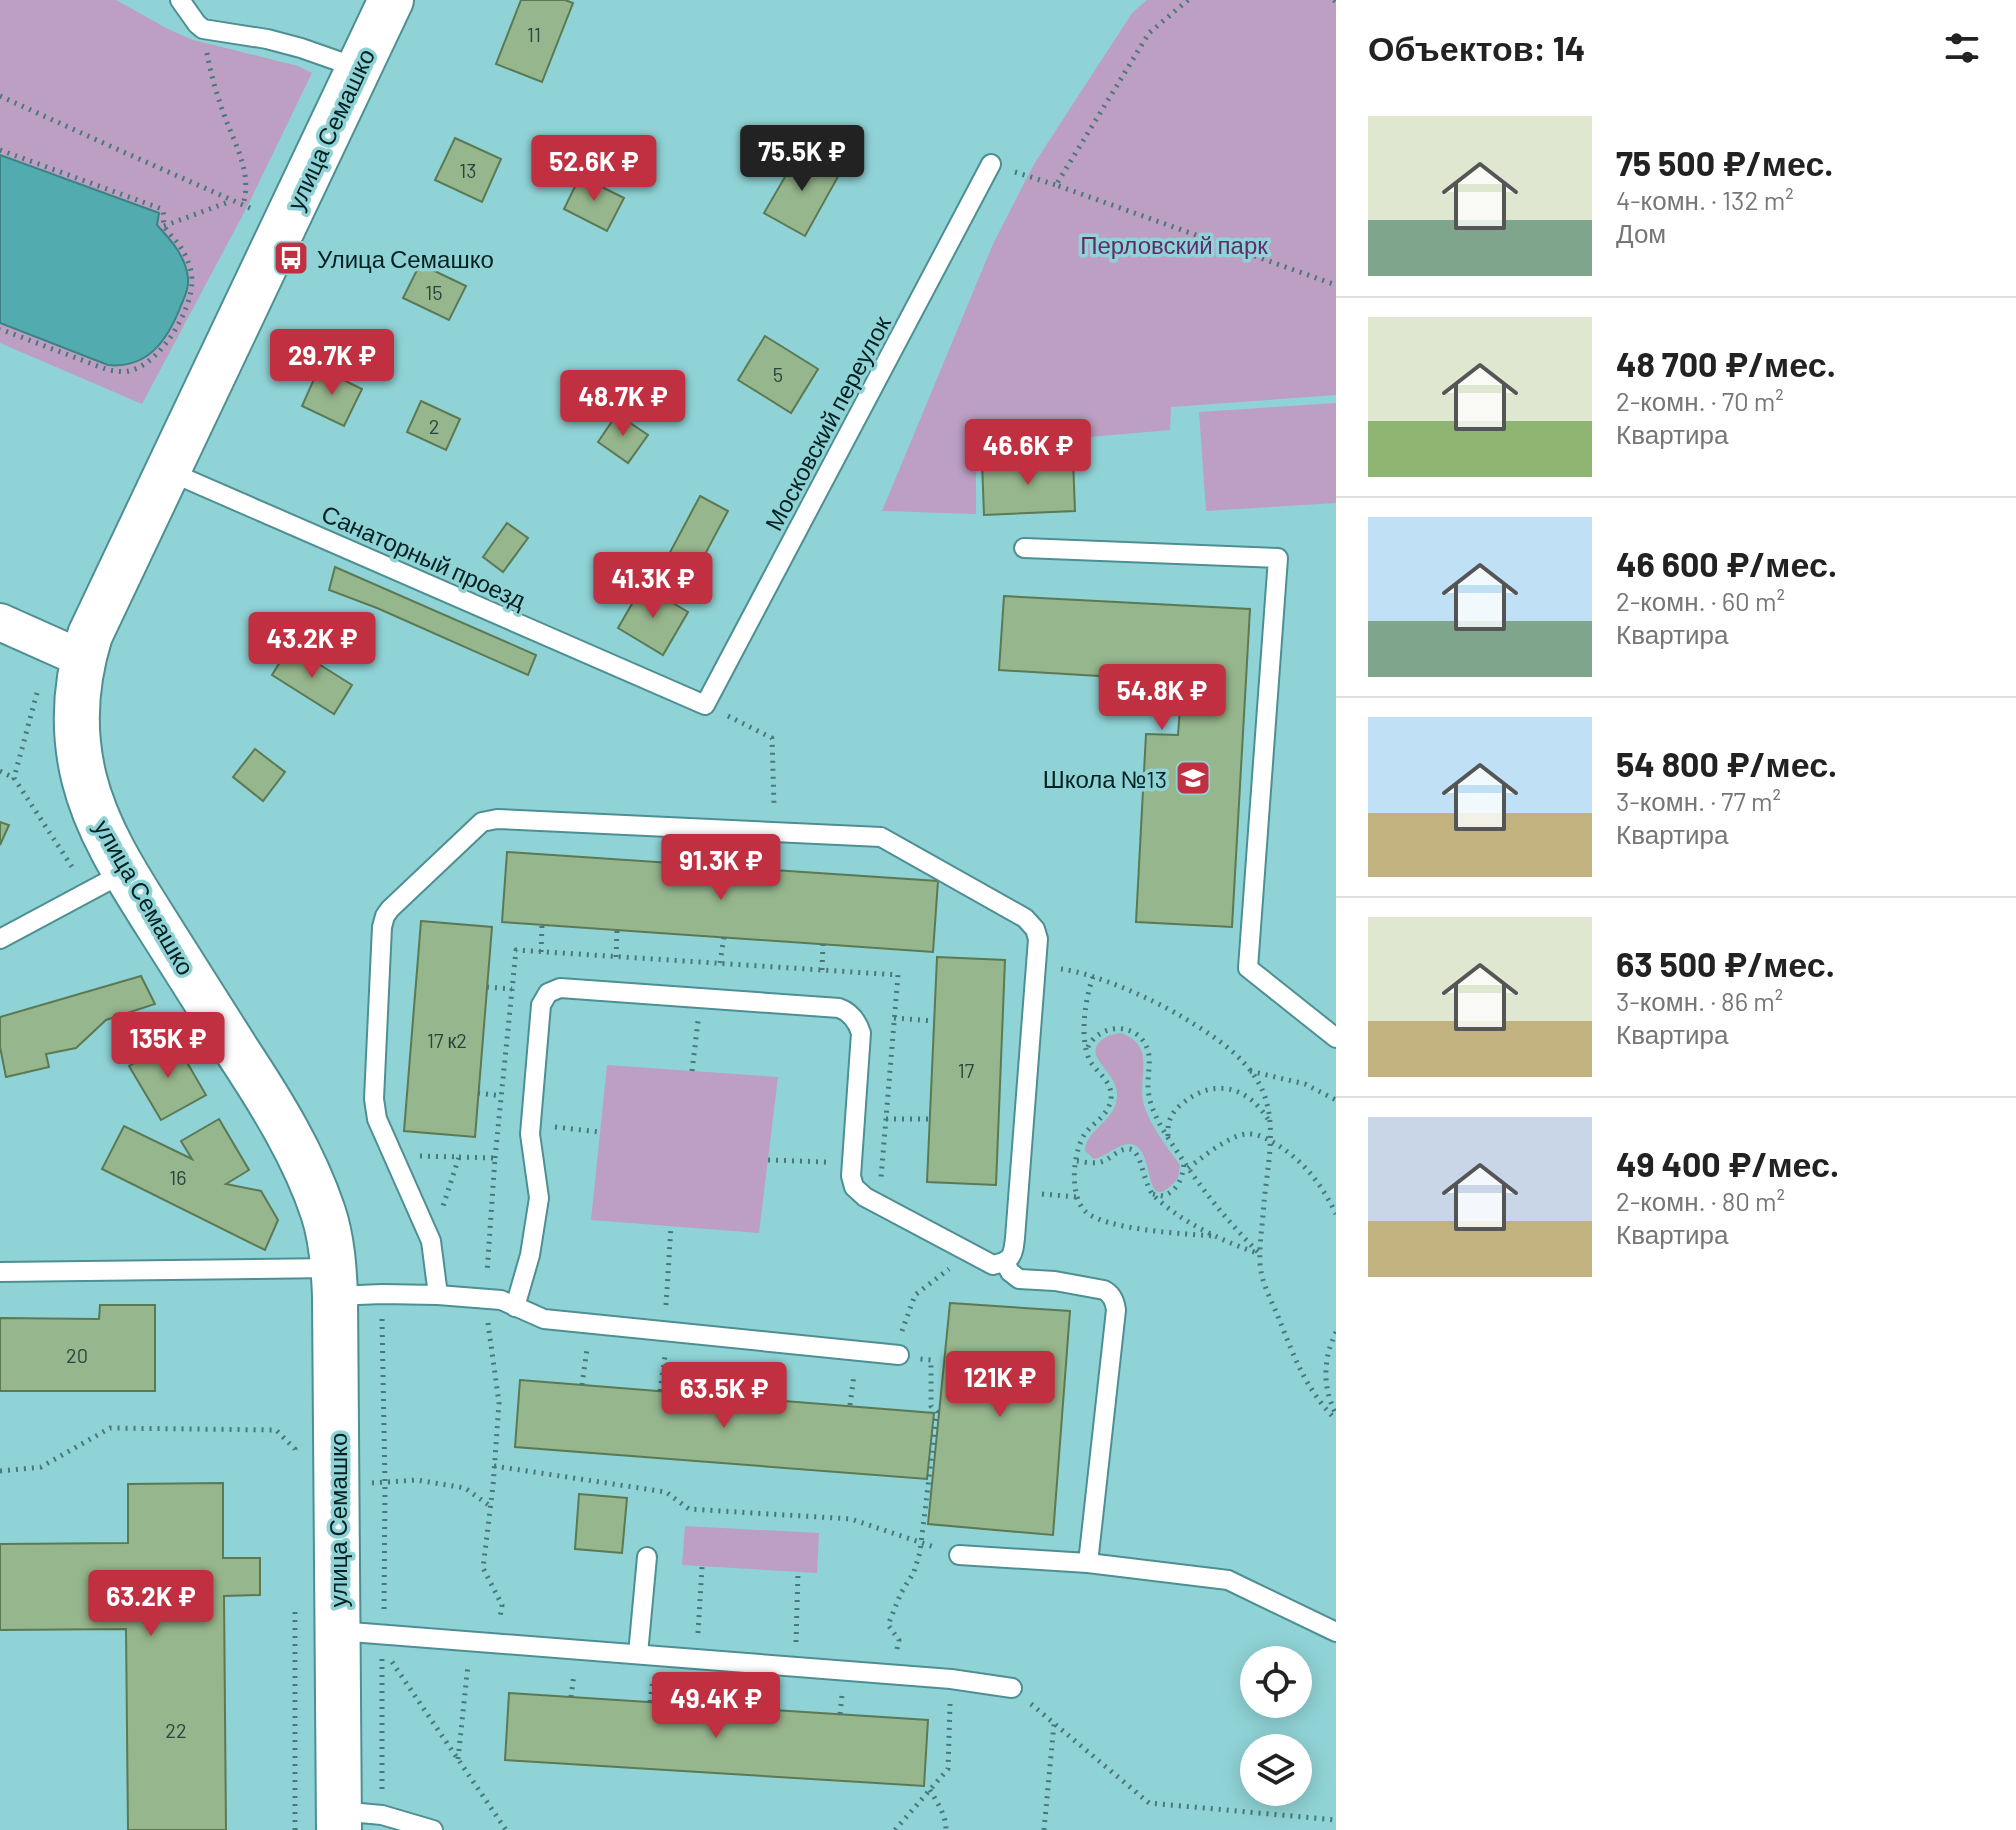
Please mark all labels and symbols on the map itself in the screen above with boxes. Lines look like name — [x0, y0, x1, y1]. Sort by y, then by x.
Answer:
house number: 11 — [527, 22, 541, 46]
street label: улица Семашко — [280, 44, 380, 214]
pin: 75.5K ₽ — [728, 125, 876, 193]
pin: 52.6K ₽ — [520, 135, 668, 203]
house number: 13 — [459, 158, 477, 182]
park label: Перловский парк — [1080, 230, 1268, 259]
bus stop icon: Улица Семашко — [272, 239, 310, 277]
place label: Улица Семашко — [317, 244, 494, 273]
house number: 15 — [425, 280, 443, 304]
street label: Московский переулок — [758, 310, 896, 535]
pin: 29.7K ₽ — [258, 329, 406, 397]
house number: 5 — [773, 362, 783, 386]
pin: 48.7K ₽ — [549, 370, 697, 438]
house number: 2 — [429, 414, 439, 438]
pin: 46.6K ₽ — [954, 419, 1102, 487]
street label: Санаторный проезд — [318, 498, 530, 614]
pin: 41.3K ₽ — [579, 552, 727, 620]
pin: 43.2K ₽ — [238, 612, 386, 680]
pin: 54.8K ₽ — [1088, 664, 1236, 732]
school or university icon: Школа №13 — [1174, 759, 1212, 797]
place label: Школа №13 — [1043, 764, 1167, 793]
street label: улица Семашко — [89, 814, 201, 980]
pin: 91.3K ₽ — [647, 834, 795, 902]
pin: 135K ₽ — [103, 1012, 233, 1080]
house number: 17 к2 — [427, 1028, 467, 1052]
house number: 17 — [958, 1058, 975, 1082]
house number: 16 — [169, 1165, 187, 1189]
house number: 20 — [66, 1343, 88, 1367]
pin: 121K ₽ — [935, 1351, 1065, 1419]
pin: 63.5K ₽ — [650, 1362, 798, 1430]
street label: улица Семашко — [323, 1433, 352, 1607]
pin: 63.2K ₽ — [77, 1570, 225, 1638]
pin: 49.4K ₽ — [642, 1672, 790, 1740]
house number: 22 — [165, 1718, 187, 1742]

